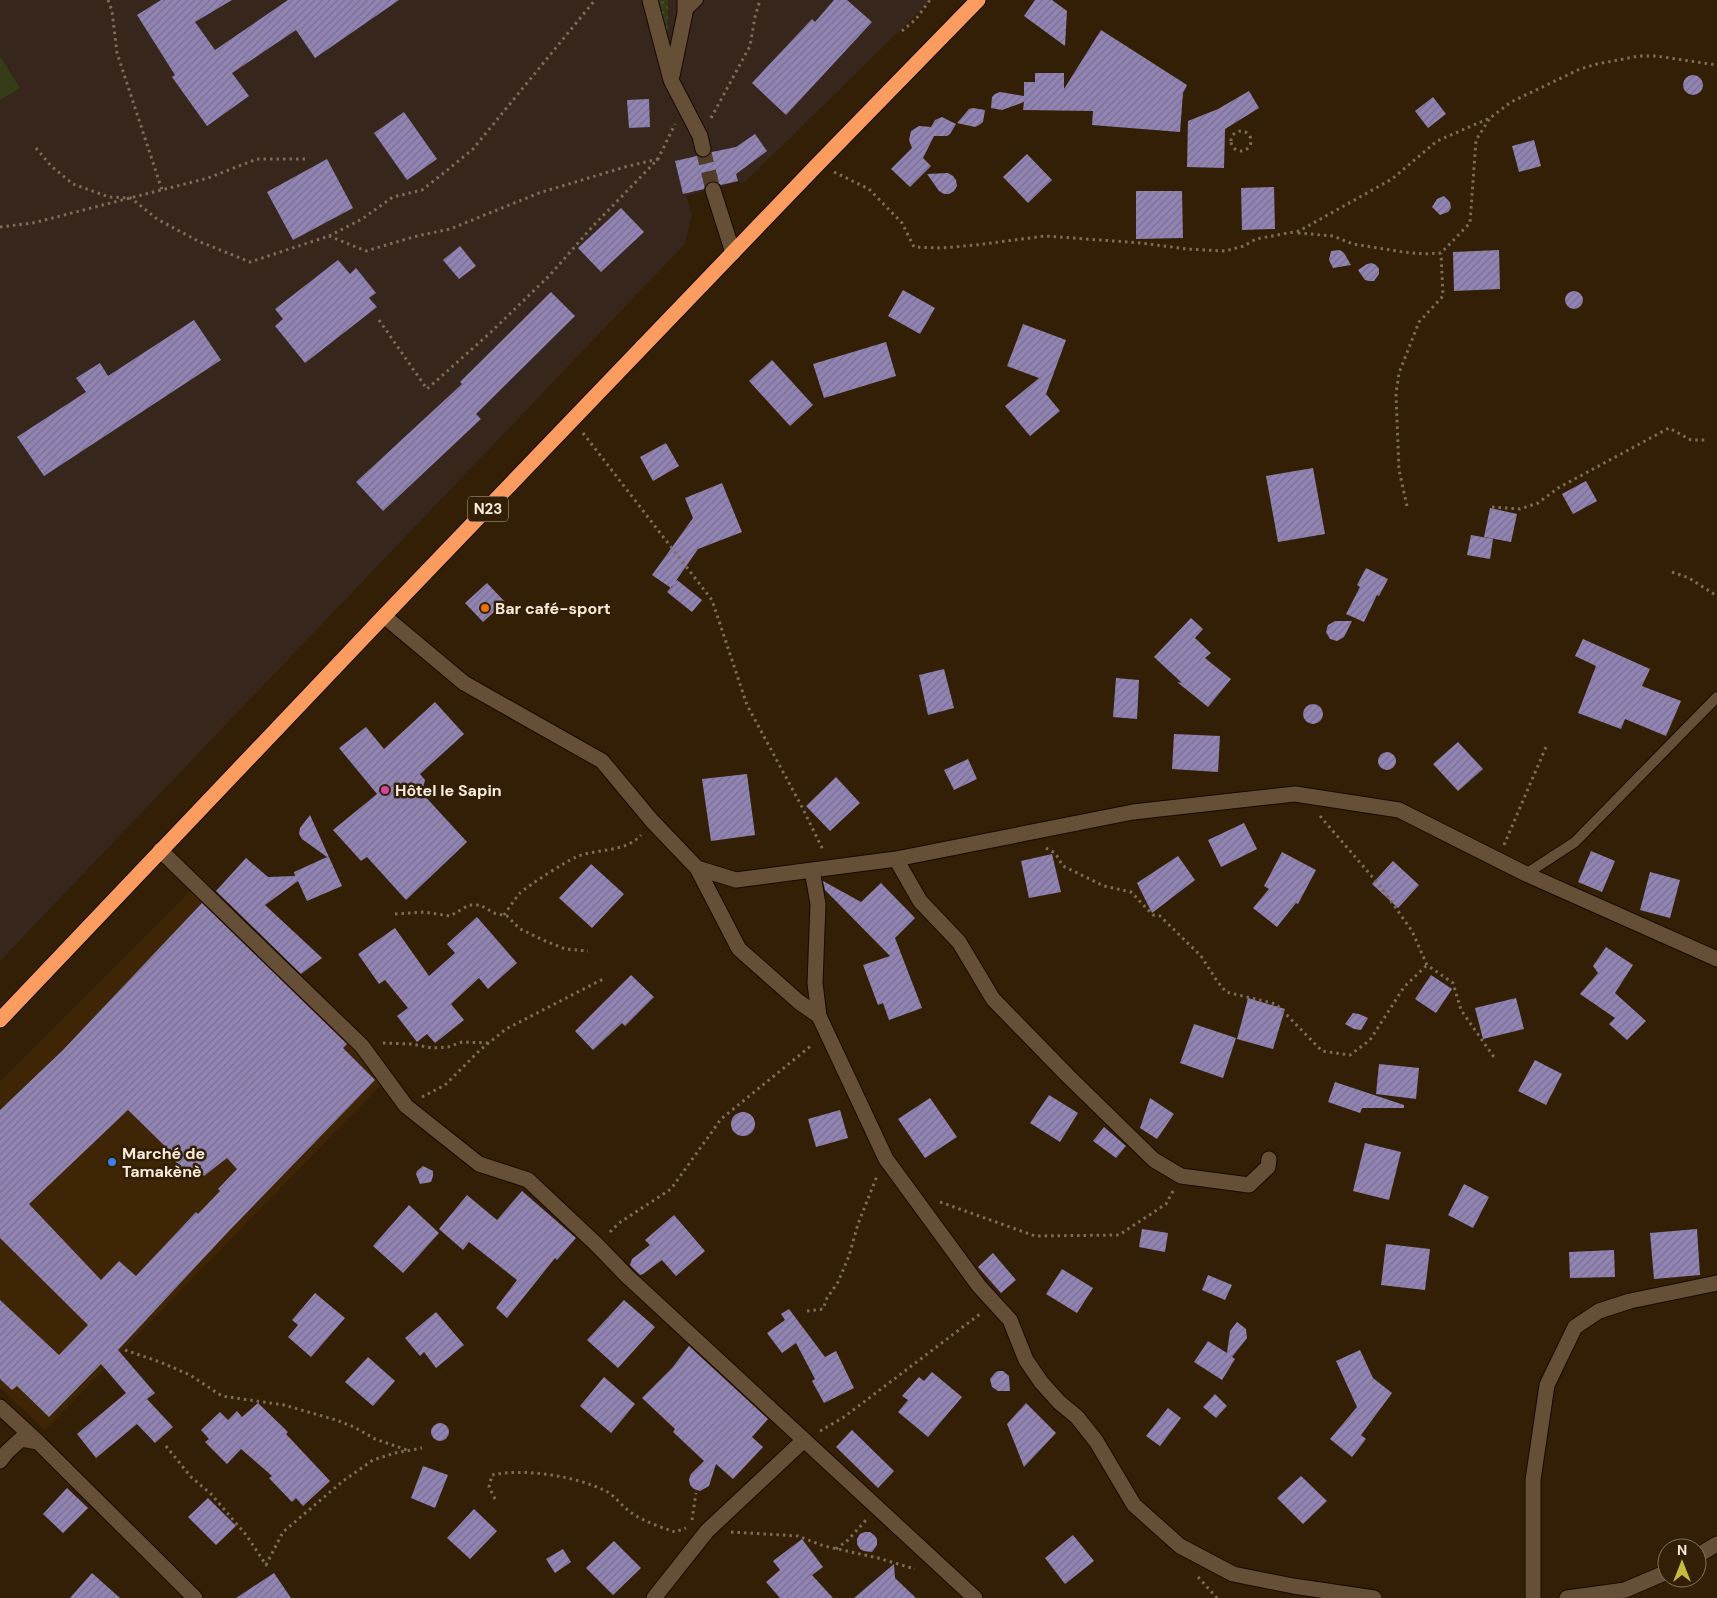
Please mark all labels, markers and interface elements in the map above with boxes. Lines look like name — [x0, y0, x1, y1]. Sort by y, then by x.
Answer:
road number: N23 — [468, 496, 508, 522]
place label: Bar café-sport — [495, 598, 611, 619]
marker: Bar café-sport — [479, 602, 491, 614]
place label: Hôtel le Sapin — [395, 780, 502, 801]
marker: Hôtel le Sapin — [379, 784, 391, 796]
place label: Marché de Tamakènè — [122, 1143, 205, 1182]
marker: Marché de Tamakènè — [106, 1156, 118, 1168]
north arrow — [1657, 1538, 1707, 1588]
text: N — [1677, 1541, 1687, 1559]

